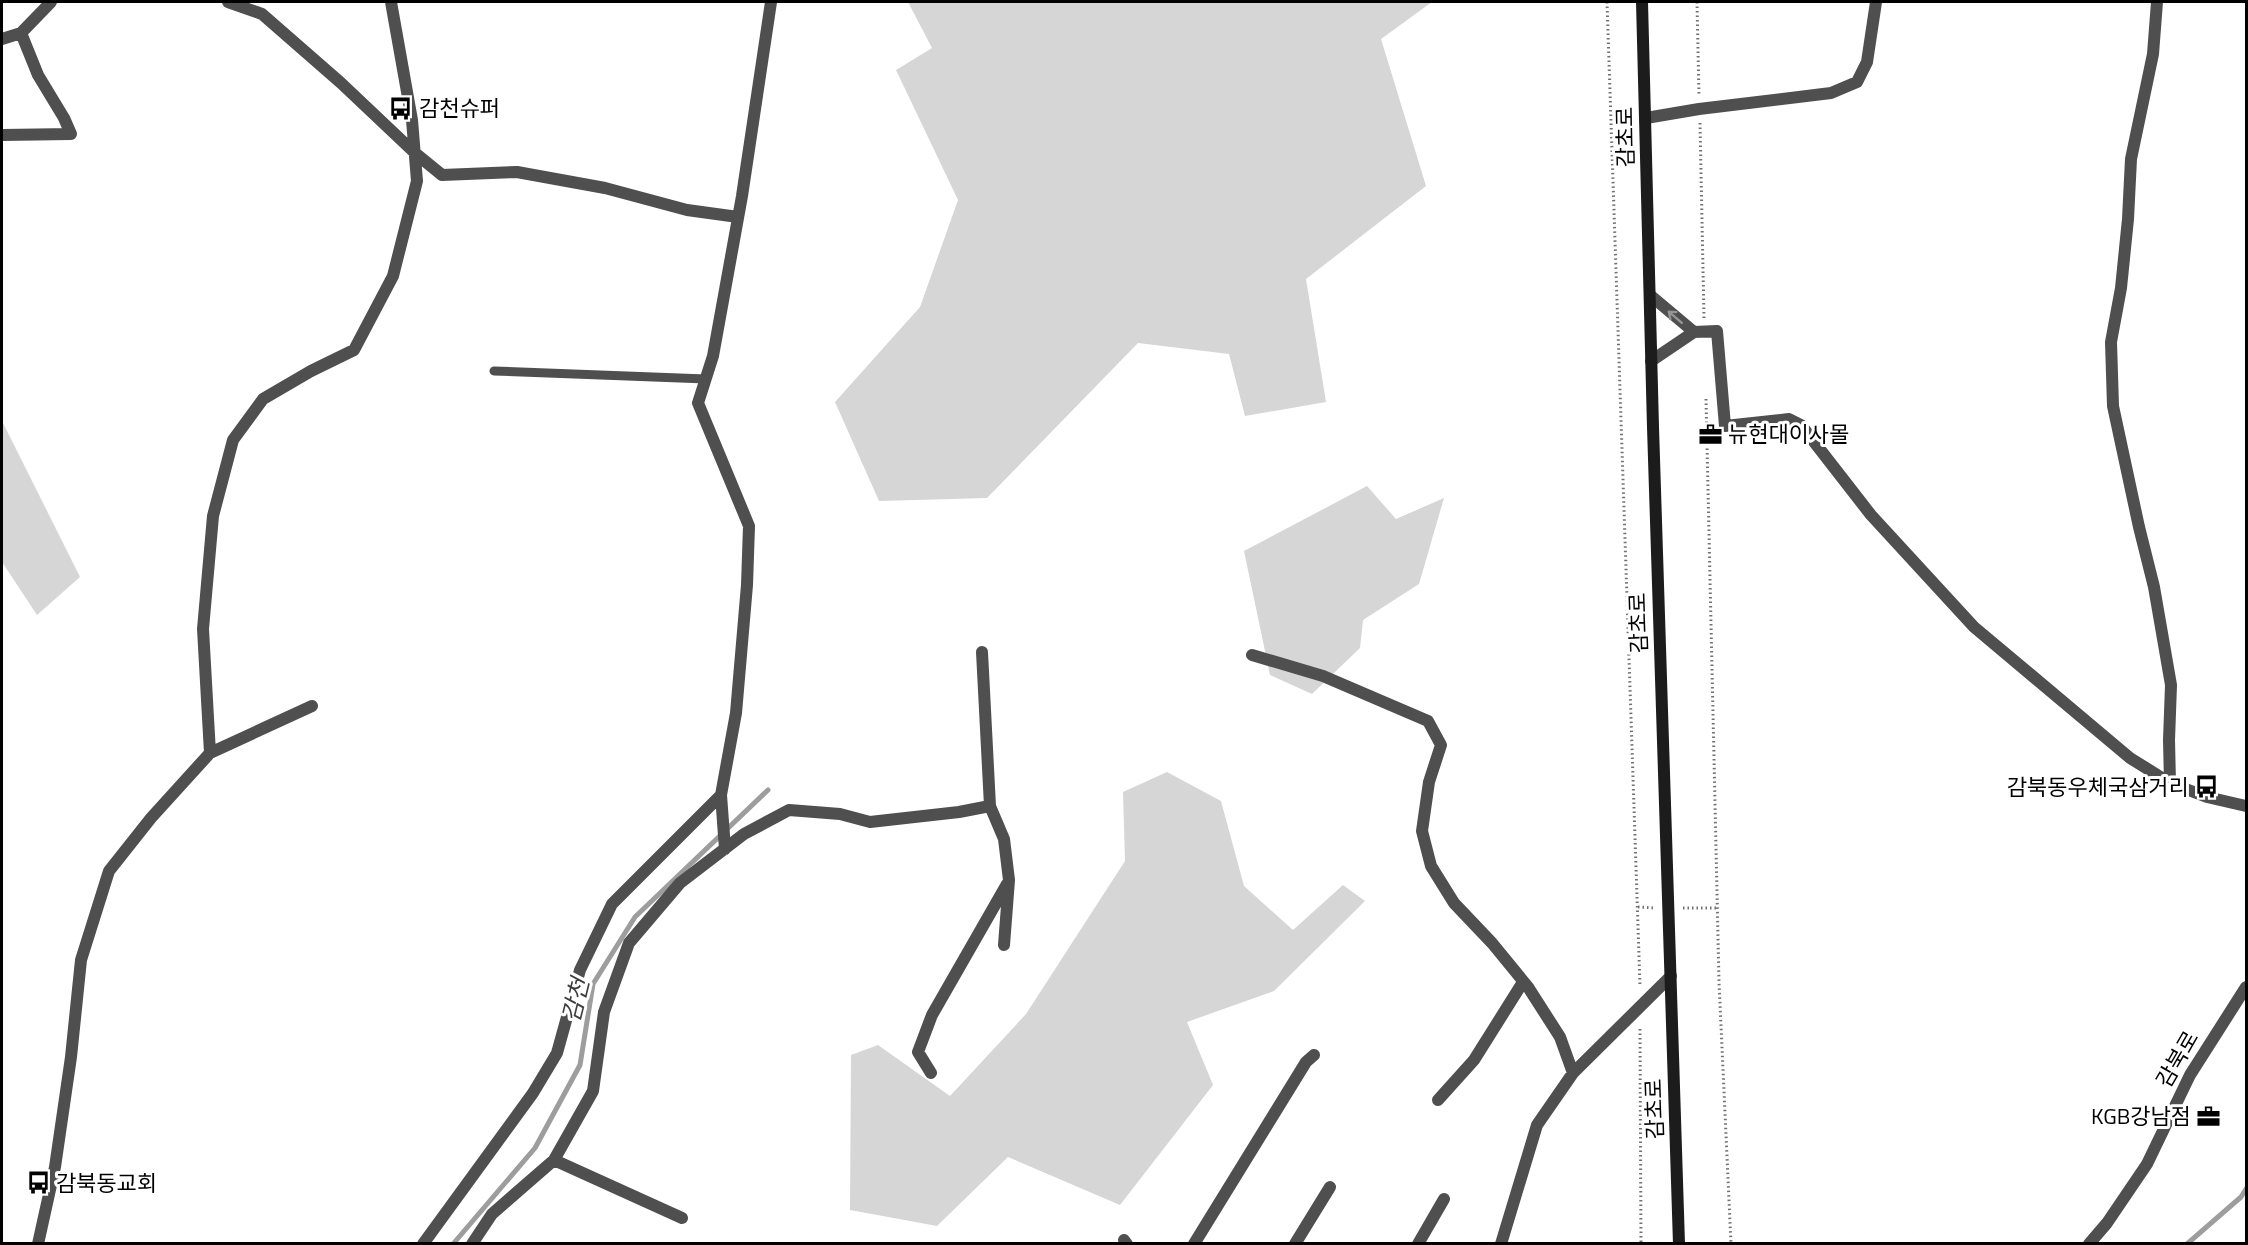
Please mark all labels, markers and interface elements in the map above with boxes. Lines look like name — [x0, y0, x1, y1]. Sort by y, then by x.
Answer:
place label: 감천슈퍼 — [419, 91, 500, 125]
bus stop icon: 감천슈퍼 — [388, 95, 414, 121]
street label: 감초로 — [1607, 106, 1643, 168]
one-way arrow — [1667, 310, 1683, 323]
place label: 뉴현대이사몰 — [1728, 417, 1849, 451]
office icon: 뉴현대이사몰 — [1697, 421, 1723, 447]
street label: 감초로 — [1620, 592, 1656, 654]
place label: 감북동우체국삼거리 — [2007, 770, 2189, 804]
bus stop icon: 감북동우체국삼거리 — [2194, 774, 2220, 800]
water label: 감천 — [552, 971, 599, 1026]
street label: 감북로 — [2147, 1024, 2207, 1094]
street label: 감초로 — [1636, 1078, 1672, 1140]
place label: KGB강남점 — [2091, 1099, 2191, 1133]
office icon: KGB강남점 — [2196, 1103, 2222, 1129]
place label: 감북동교회 — [56, 1166, 157, 1200]
bus stop icon: 감북동교회 — [25, 1170, 51, 1196]

